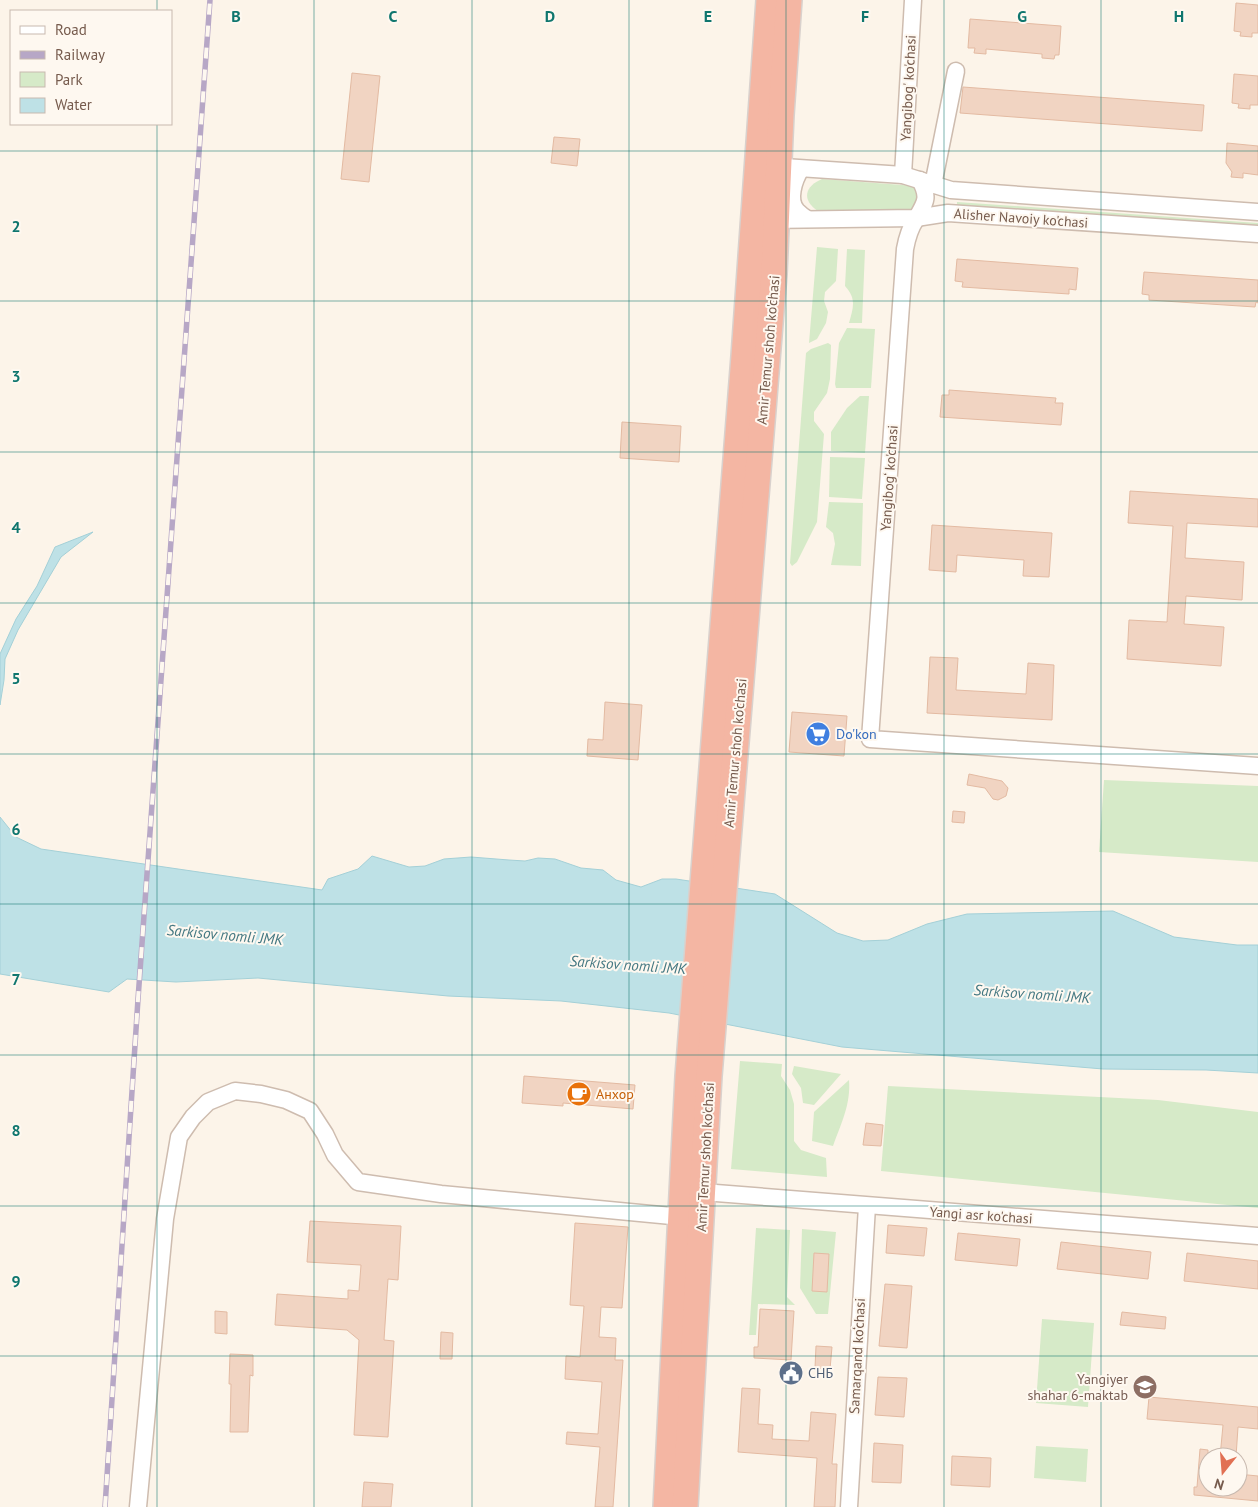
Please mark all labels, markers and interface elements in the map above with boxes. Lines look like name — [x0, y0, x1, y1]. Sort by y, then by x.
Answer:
text: B — [231, 6, 241, 26]
text: C — [389, 6, 398, 26]
text: D — [545, 6, 555, 26]
text: E — [704, 6, 712, 26]
text: F — [861, 6, 869, 26]
text: G — [1017, 6, 1027, 26]
text: H — [1174, 6, 1184, 26]
legend — [10, 10, 172, 125]
text: Road — [55, 20, 87, 39]
street label: Yangibog' ko'chasi — [896, 34, 920, 142]
text: Railway — [55, 45, 105, 64]
text: Park — [55, 70, 83, 89]
text: Water — [55, 95, 92, 114]
street label: Alisher Navoiy ko'chasi — [953, 204, 1089, 232]
text: 2 — [11, 216, 21, 236]
street label: Amir Temur shoh ko'chasi — [753, 275, 783, 425]
text: 3 — [11, 366, 21, 386]
street label: Yangibog‘ ko'chasi — [876, 424, 902, 532]
text: 4 — [11, 517, 21, 537]
text: 5 — [11, 668, 21, 688]
street label: Amir Temur shoh ko'chasi — [720, 678, 750, 828]
supermarket icon: Do'kon — [805, 721, 831, 747]
place label: Do'kon — [836, 725, 877, 743]
text: 6 — [11, 819, 21, 839]
water label: Sarkisov nomli JMK — [166, 920, 285, 949]
water label: Sarkisov nomli JMK — [569, 951, 688, 978]
text: 7 — [11, 969, 21, 989]
water label: Sarkisov nomli JMK — [973, 980, 1092, 1007]
cafe icon: Анхор — [566, 1081, 592, 1107]
street label: Amir Temur shoh ko'chasi — [692, 1082, 718, 1232]
place label: Анхор — [596, 1085, 634, 1103]
text: 8 — [11, 1120, 21, 1140]
street label: Yangi asr ko'chasi — [929, 1202, 1033, 1228]
text: 9 — [11, 1271, 21, 1291]
street label: Samarqand ko‘chasi — [845, 1298, 869, 1414]
public building icon: СНБ — [778, 1360, 804, 1386]
place label: СНБ — [808, 1364, 833, 1382]
place label: Yangiyer shahar 6-maktab — [1027, 1370, 1128, 1404]
school or university icon: Yangiyer shahar 6-maktab — [1132, 1374, 1158, 1400]
north arrow — [1198, 1447, 1248, 1497]
text: N — [1212, 1474, 1226, 1494]

